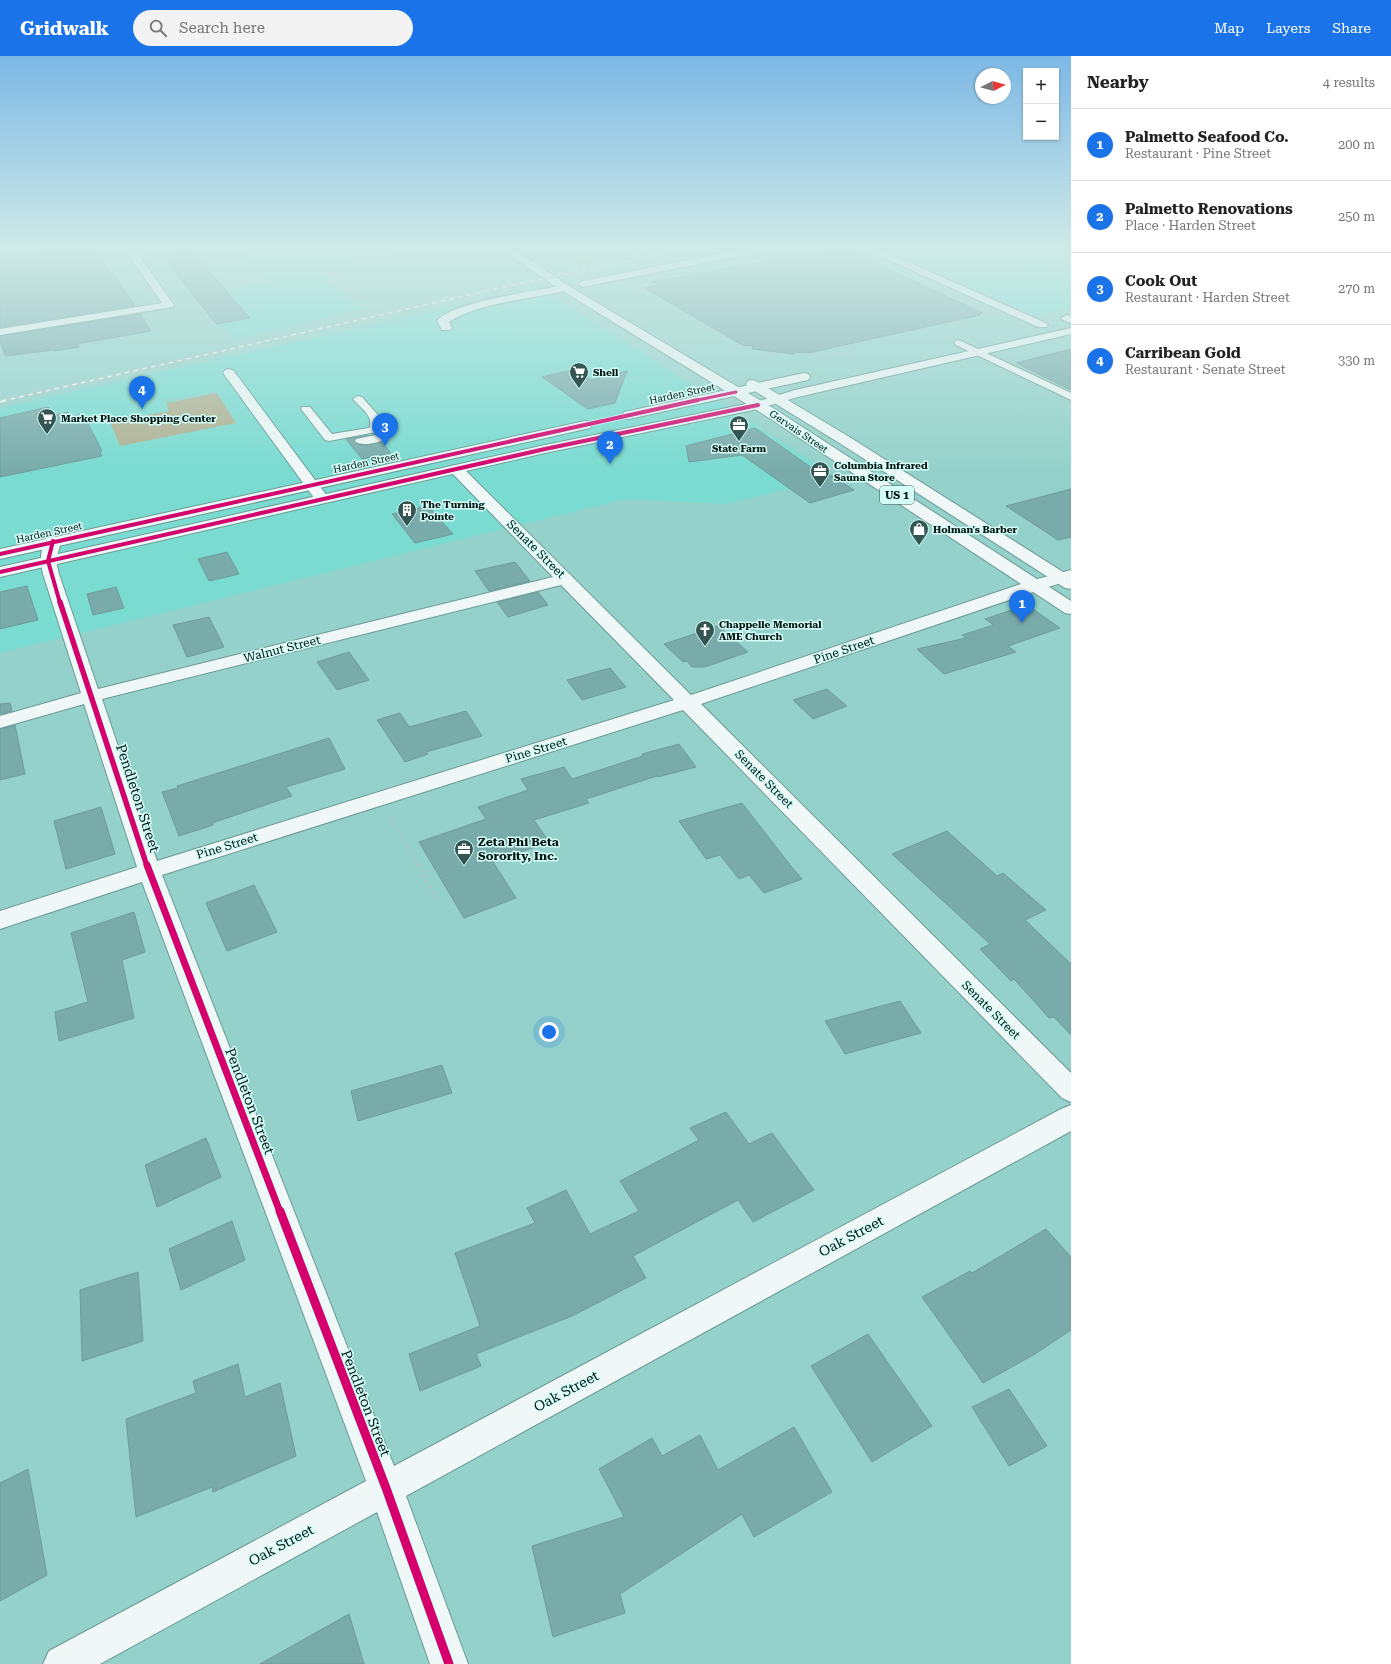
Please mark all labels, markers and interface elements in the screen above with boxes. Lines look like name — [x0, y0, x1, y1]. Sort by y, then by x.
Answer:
search box — [133, 10, 413, 46]
text: Gridwalk — [20, 17, 109, 40]
icon: search — [147, 17, 169, 39]
text: Search here — [179, 19, 265, 37]
text: Map — [1214, 20, 1244, 36]
text: Layers — [1266, 20, 1310, 36]
text: Share — [1332, 20, 1371, 36]
north arrow — [975, 68, 1011, 104]
map controls — [1023, 68, 1059, 140]
button: + — [1023, 68, 1059, 104]
text: Nearby — [1087, 72, 1149, 92]
text: 4 results — [1323, 75, 1375, 90]
button: − — [1023, 104, 1059, 140]
text: Palmetto Seafood Co. — [1125, 128, 1289, 146]
text: 1 — [1096, 137, 1104, 152]
text: 200 m — [1338, 137, 1375, 152]
text: Restaurant · Pine Street — [1125, 146, 1271, 161]
text: Palmetto Renovations — [1125, 200, 1293, 218]
text: 2 — [1096, 209, 1104, 224]
text: 250 m — [1338, 209, 1375, 224]
text: Place · Harden Street — [1125, 218, 1256, 233]
text: Cook Out — [1125, 272, 1197, 290]
text: 3 — [1096, 281, 1104, 296]
text: 270 m — [1338, 281, 1375, 296]
text: Restaurant · Harden Street — [1125, 290, 1290, 305]
text: Carribean Gold — [1125, 344, 1241, 362]
text: 4 — [1096, 353, 1104, 368]
text: 330 m — [1338, 353, 1375, 368]
supermarket icon: Shell — [568, 361, 590, 389]
text: Restaurant · Senate Street — [1125, 362, 1286, 377]
place label: Shell — [593, 367, 619, 378]
pin: 4 — [129, 376, 155, 409]
street label: Harden Street — [648, 381, 716, 406]
supermarket icon: Market Place Shopping Center — [36, 407, 58, 435]
street label: Gervais Street — [767, 408, 830, 455]
place label: Market Place Shopping Center — [61, 413, 216, 424]
pin: 3 — [372, 413, 398, 446]
office icon: State Farm — [728, 414, 750, 442]
pin: 2 — [597, 431, 623, 464]
place label: State Farm — [712, 443, 766, 454]
street label: Harden Street — [332, 450, 400, 475]
office icon: Columbia Infrared Sauna Store — [809, 460, 831, 488]
place label: Columbia Infrared Sauna Store — [834, 460, 928, 483]
road number: US 1 — [880, 486, 914, 504]
building icon: The Turning Pointe — [396, 499, 418, 527]
place label: The Turning Pointe — [421, 499, 486, 522]
street label: Senate Street — [504, 517, 568, 581]
shop icon: Holman's Barber — [908, 518, 930, 546]
street label: Harden Street — [15, 520, 83, 545]
place label: Holman's Barber — [933, 524, 1018, 535]
pin: 1 — [1009, 590, 1035, 623]
church icon: Chappelle Memorial AME Church — [694, 619, 716, 647]
place label: Chappelle Memorial AME Church — [719, 619, 822, 642]
street label: Walnut Street — [242, 633, 322, 665]
street label: Pine Street — [812, 633, 877, 667]
street label: Pine Street — [504, 734, 569, 766]
street label: Pendleton Street — [113, 742, 163, 854]
street label: Senate Street — [732, 747, 796, 811]
street label: Pine Street — [195, 830, 260, 862]
place label: Zeta Phi Beta Sorority, Inc. — [478, 835, 559, 863]
office icon: Zeta Phi Beta Sorority, Inc. — [453, 838, 475, 866]
street label: Senate Street — [959, 978, 1023, 1042]
your location — [539, 1022, 559, 1042]
street label: Pendleton Street — [222, 1045, 278, 1157]
street label: Oak Street — [816, 1212, 886, 1260]
street label: Pendleton Street — [338, 1347, 394, 1459]
street label: Oak Street — [531, 1367, 601, 1415]
street label: Oak Street — [246, 1521, 316, 1569]

